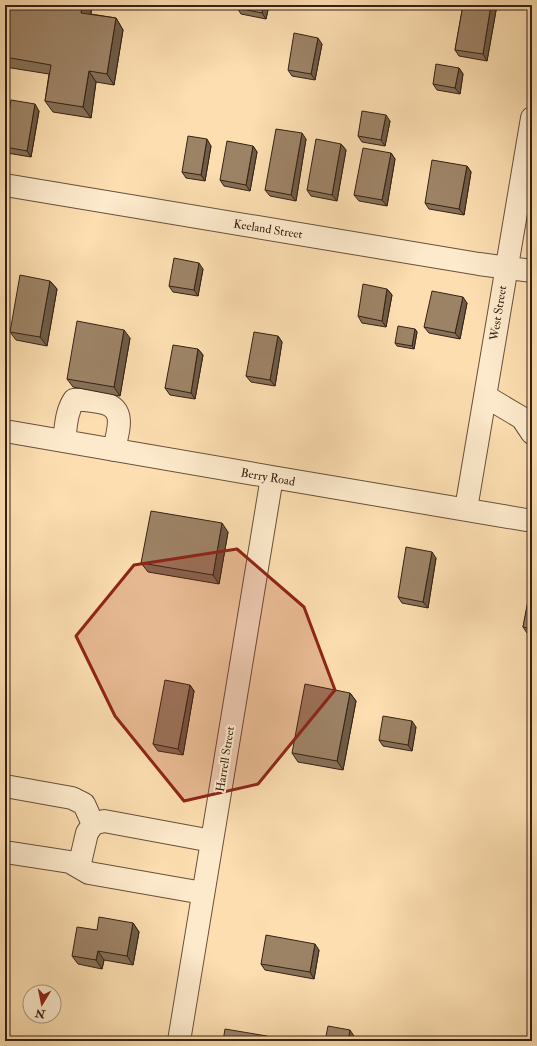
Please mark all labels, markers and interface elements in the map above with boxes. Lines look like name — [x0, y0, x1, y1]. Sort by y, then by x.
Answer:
street label: Keeland Street — [232, 217, 304, 242]
street label: West Street — [487, 284, 510, 343]
street label: Berry Road — [240, 465, 296, 490]
street label: Harrell Street — [213, 725, 238, 793]
north arrow — [22, 984, 62, 1024]
text: N — [33, 1006, 47, 1021]

